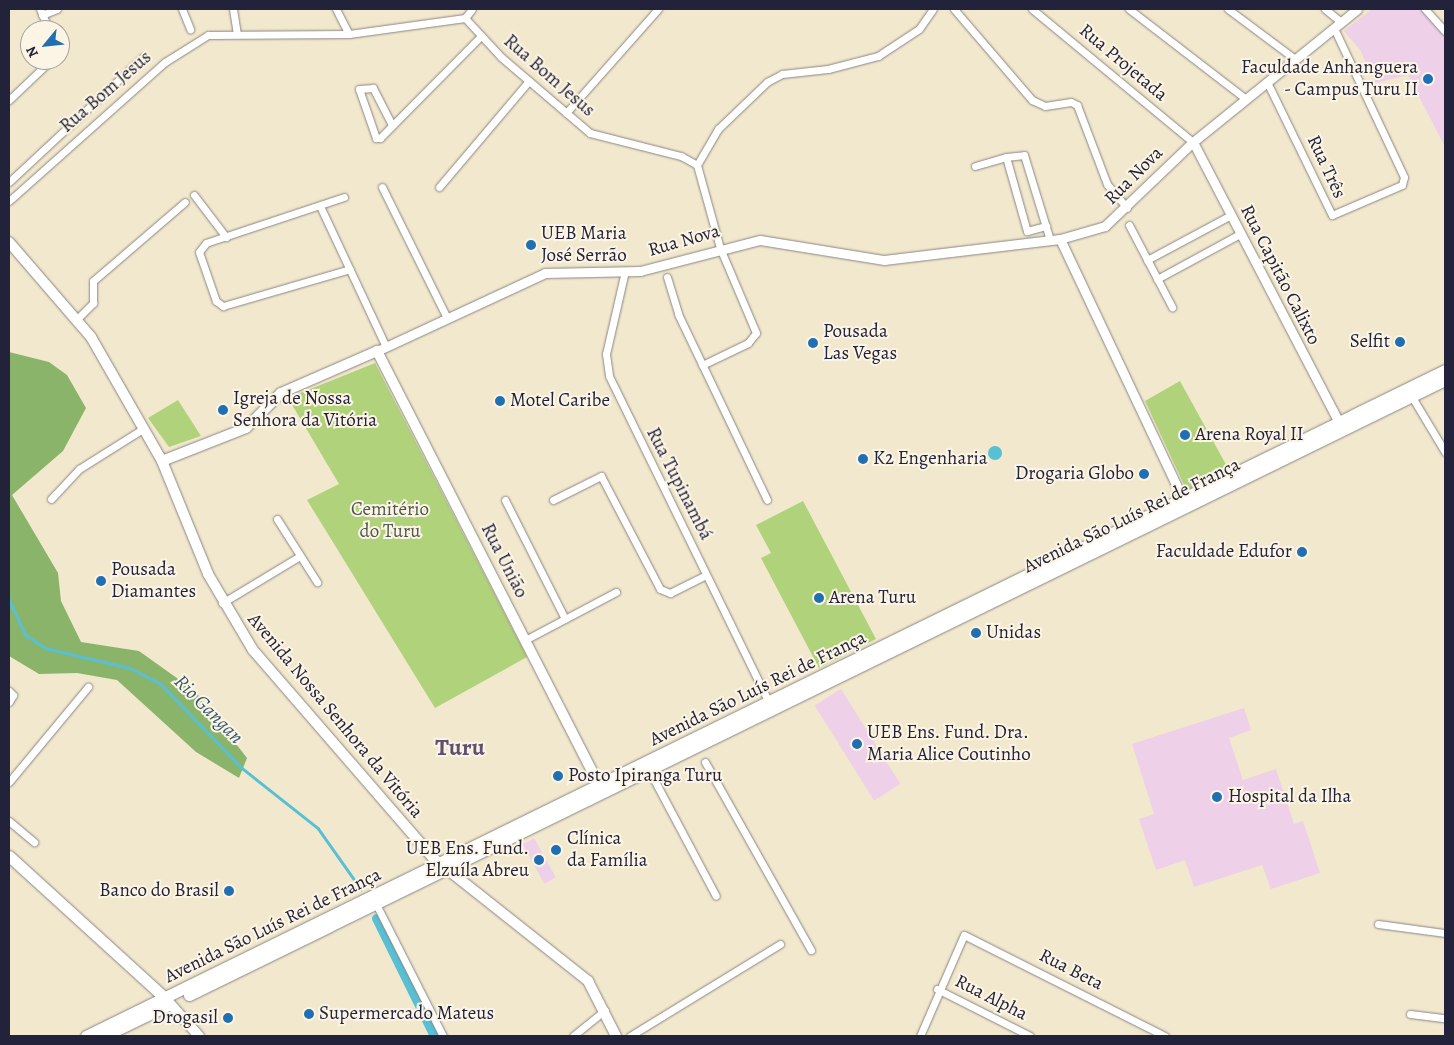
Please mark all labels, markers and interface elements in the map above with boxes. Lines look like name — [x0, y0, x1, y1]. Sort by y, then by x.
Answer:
street label: Rua Projetada — [1074, 19, 1172, 107]
north arrow — [20, 20, 70, 70]
street label: Rua Bom Jesus — [499, 30, 599, 122]
text: N — [21, 43, 43, 61]
street label: Rua Bom Jesus — [56, 46, 156, 138]
place label: Faculdade Anhanguera - Campus Turu II — [1241, 57, 1418, 101]
marker: Faculdade Anhanguera - Campus Turu II — [1422, 73, 1434, 85]
street label: Rua Três — [1302, 132, 1350, 202]
street label: Rua Nova — [1100, 142, 1168, 210]
street label: Rua Capitão Calixto — [1235, 201, 1325, 349]
street label: Rua Nova — [646, 220, 722, 262]
place label: UEB Maria José Serrão — [541, 223, 627, 267]
marker: UEB Maria José Serrão — [525, 239, 537, 251]
place label: Pousada Las Vegas — [823, 321, 897, 365]
place label: Selfit — [1350, 331, 1390, 353]
marker: Selfit — [1394, 336, 1406, 348]
marker: Pousada Las Vegas — [807, 337, 819, 349]
place label: Igreja de Nossa Senhora da Vitória — [233, 388, 377, 432]
place label: Motel Caribe — [510, 390, 610, 412]
marker: Motel Caribe — [494, 395, 506, 407]
marker: Igreja de Nossa Senhora da Vitória — [217, 404, 229, 416]
street label: Rua Tupinambá — [641, 424, 717, 544]
place label: Arena Royal II — [1195, 424, 1304, 446]
marker: Arena Royal II — [1179, 429, 1191, 441]
place label: K2 Engenharia — [873, 448, 988, 470]
marker: K2 Engenharia — [857, 453, 869, 465]
street label: Avenida São Luís Rei de França — [1020, 454, 1244, 578]
place label: Drogaria Globo — [1015, 463, 1134, 485]
marker: Drogaria Globo — [1138, 468, 1150, 480]
park label: Cemitério do Turu — [351, 499, 429, 543]
street label: Rua União — [476, 520, 532, 602]
place label: Faculdade Edufor — [1156, 541, 1292, 563]
marker: Faculdade Edufor — [1296, 546, 1308, 558]
place label: Pousada Diamantes — [111, 559, 196, 603]
marker: Pousada Diamantes — [95, 575, 107, 587]
place label: Arena Turu — [829, 587, 916, 609]
marker: Arena Turu — [813, 592, 825, 604]
street label: Avenida Nossa Senhora da Vitória — [242, 609, 428, 823]
place label: Unidas — [986, 622, 1041, 644]
street label: Avenida São Luís Rei de França — [646, 627, 870, 751]
marker: Unidas — [970, 627, 982, 639]
water label: Rio Gangan — [169, 669, 249, 749]
place label: UEB Ens. Fund. Dra. Maria Alice Coutinho — [867, 722, 1031, 766]
district label: Turu — [435, 734, 485, 762]
marker: UEB Ens. Fund. Dra. Maria Alice Coutinho — [851, 738, 863, 750]
place label: Posto Ipiranga Turu — [568, 765, 722, 787]
marker: Posto Ipiranga Turu — [552, 770, 564, 782]
place label: Hospital da Ilha — [1228, 786, 1351, 808]
marker: Hospital da Ilha — [1210, 790, 1224, 804]
place label: Clínica da Família — [567, 828, 648, 872]
place label: UEB Ens. Fund. Elzuíla Abreu — [405, 838, 529, 882]
marker: Clínica da Família — [549, 843, 563, 857]
marker: UEB Ens. Fund. Elzuíla Abreu — [533, 854, 545, 866]
street label: Avenida São Luís Rei de França — [161, 864, 385, 988]
place label: Banco do Brasil — [99, 880, 219, 902]
marker: Banco do Brasil — [223, 885, 235, 897]
street label: Rua Beta — [1035, 944, 1107, 996]
street label: Rua Alpha — [951, 970, 1031, 1026]
place label: Supermercado Mateus — [319, 1003, 494, 1025]
place label: Drogasil — [152, 1007, 218, 1029]
marker: Supermercado Mateus — [303, 1008, 315, 1020]
marker: Drogasil — [222, 1012, 234, 1024]

